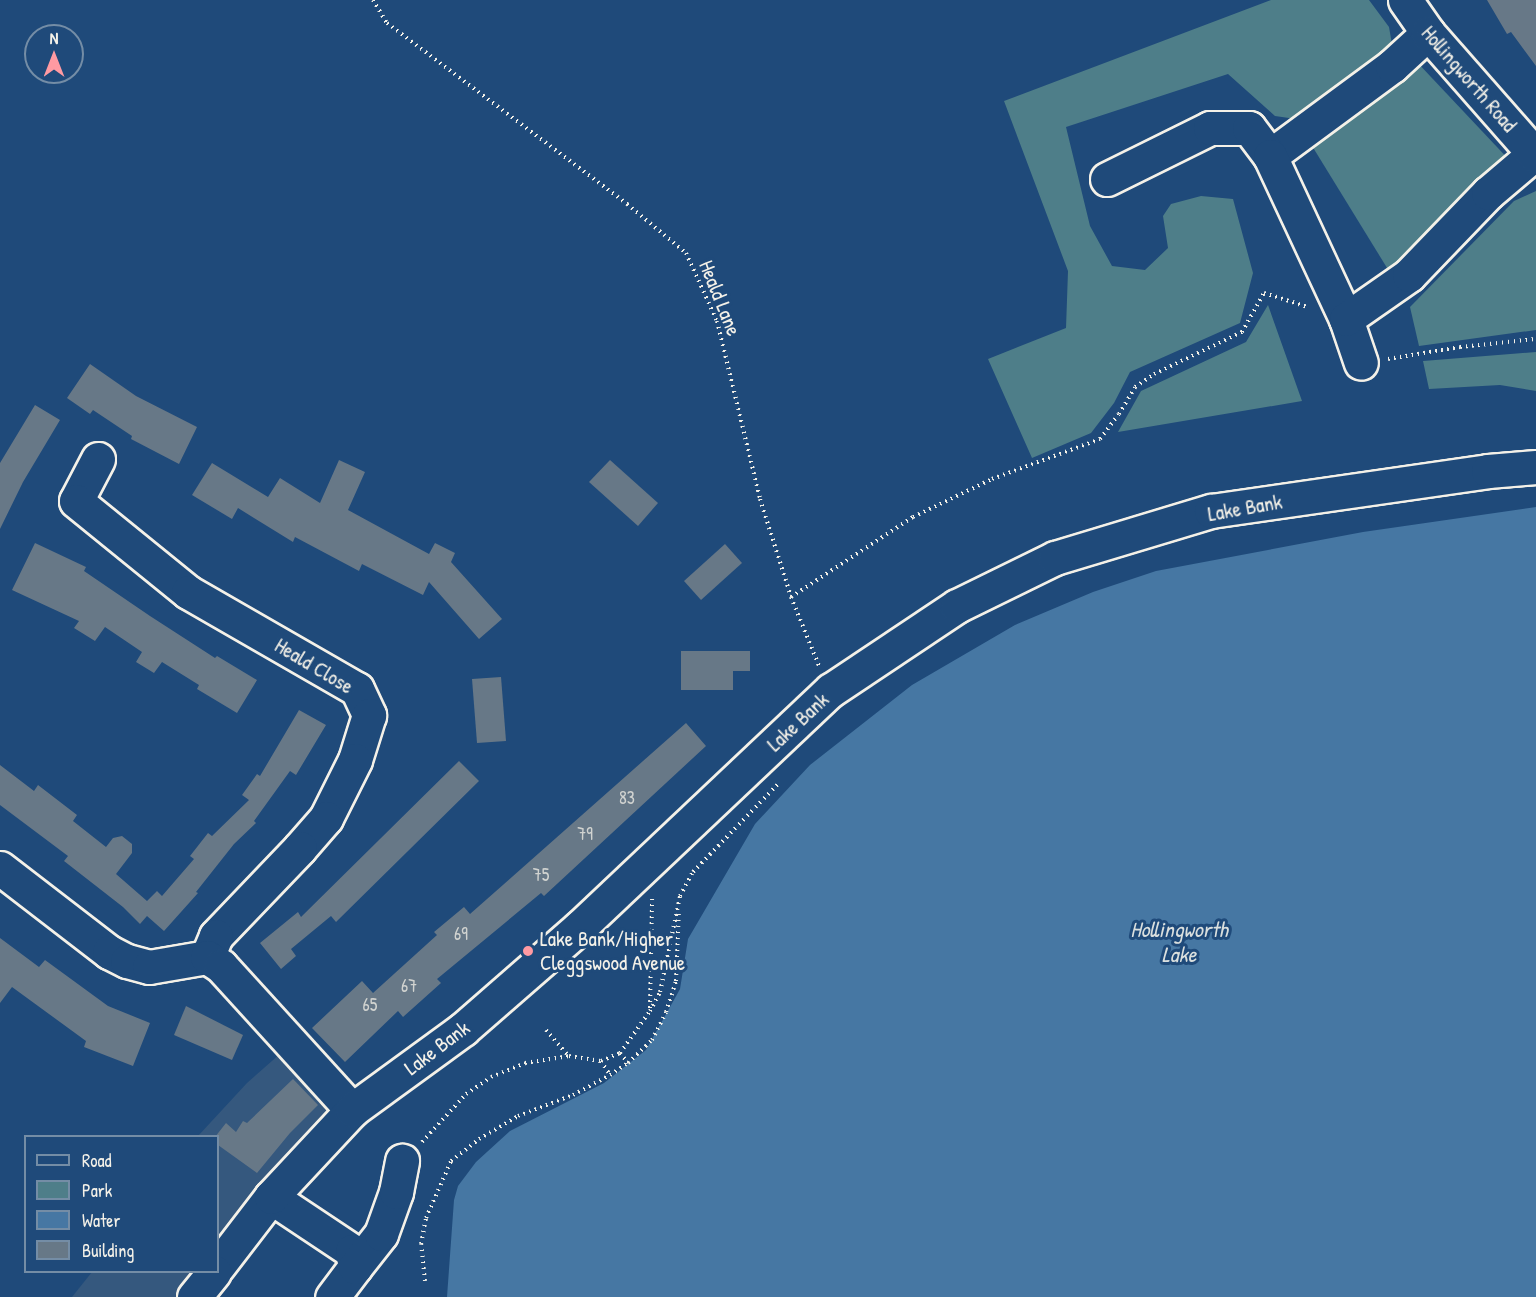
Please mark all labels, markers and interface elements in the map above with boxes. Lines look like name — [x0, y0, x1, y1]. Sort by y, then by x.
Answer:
street label: Hollingworth Road — [1416, 21, 1522, 137]
north arrow — [24, 24, 84, 84]
text: N — [50, 27, 58, 49]
street label: Heald Lane — [694, 257, 746, 339]
street label: Lake Bank — [1206, 489, 1284, 527]
street label: Heald Close — [270, 633, 358, 699]
street label: Lake Bank — [762, 687, 834, 757]
house number: 83 — [619, 787, 635, 809]
house number: 79 — [577, 823, 593, 845]
house number: 75 — [533, 864, 549, 886]
water label: Hollingworth Lake — [1130, 916, 1228, 968]
house number: 69 — [454, 923, 468, 945]
place label: Lake Bank/Higher Cleggswood Avenue — [540, 926, 685, 976]
marker: Lake Bank/Higher Cleggswood Avenue — [521, 944, 535, 958]
house number: 67 — [401, 975, 417, 997]
house number: 65 — [363, 994, 377, 1016]
street label: Lake Bank — [399, 1015, 475, 1081]
legend — [24, 1135, 219, 1273]
text: Road — [82, 1148, 112, 1173]
text: Park — [82, 1178, 112, 1203]
text: Water — [82, 1208, 120, 1233]
text: Building — [82, 1238, 134, 1263]

